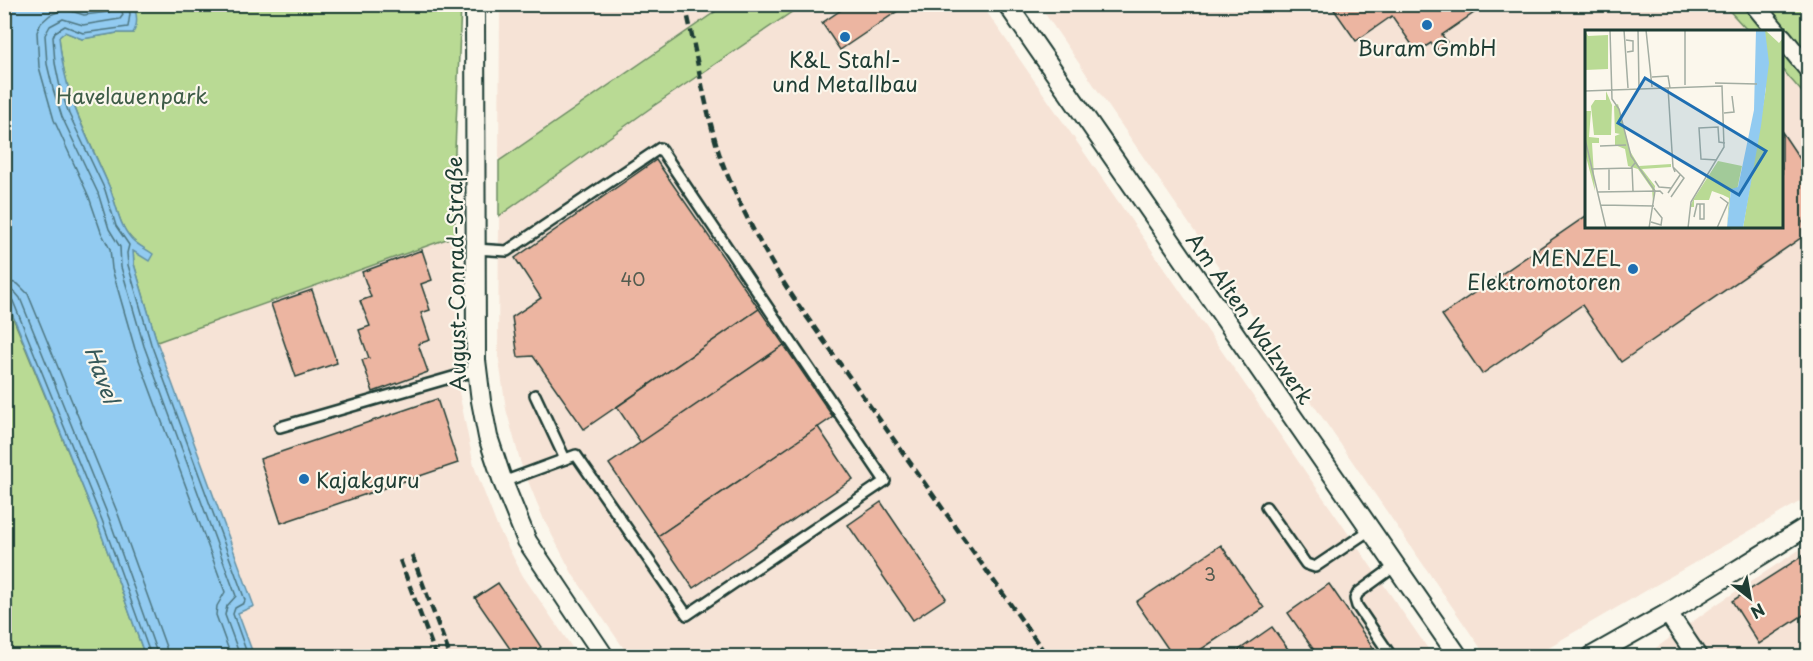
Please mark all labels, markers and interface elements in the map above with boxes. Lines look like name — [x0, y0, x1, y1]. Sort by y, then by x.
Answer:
marker: Buram GmbH — [1420, 18, 1434, 32]
marker: K&L Stahl- und Metallbau — [838, 30, 852, 44]
inset map — [1585, 30, 1783, 228]
place label: Buram GmbH — [1357, 31, 1497, 63]
place label: K&L Stahl- und Metallbau — [772, 43, 918, 99]
park label: Havelauenpark — [56, 79, 208, 111]
street label: August-Conrad-Straße — [437, 156, 473, 392]
street label: Am Alten Walzwerk — [1179, 225, 1323, 411]
place label: MENZEL Elektromotoren — [1467, 241, 1621, 297]
marker: MENZEL Elektromotoren — [1626, 262, 1640, 276]
house number: 40 — [620, 265, 646, 292]
water label: Havel — [77, 341, 130, 410]
place label: Kajakguru — [316, 463, 420, 495]
marker: Kajakguru — [297, 472, 311, 486]
house number: 3 — [1204, 560, 1216, 587]
north arrow — [1720, 568, 1780, 628]
text: N — [1747, 598, 1770, 625]

